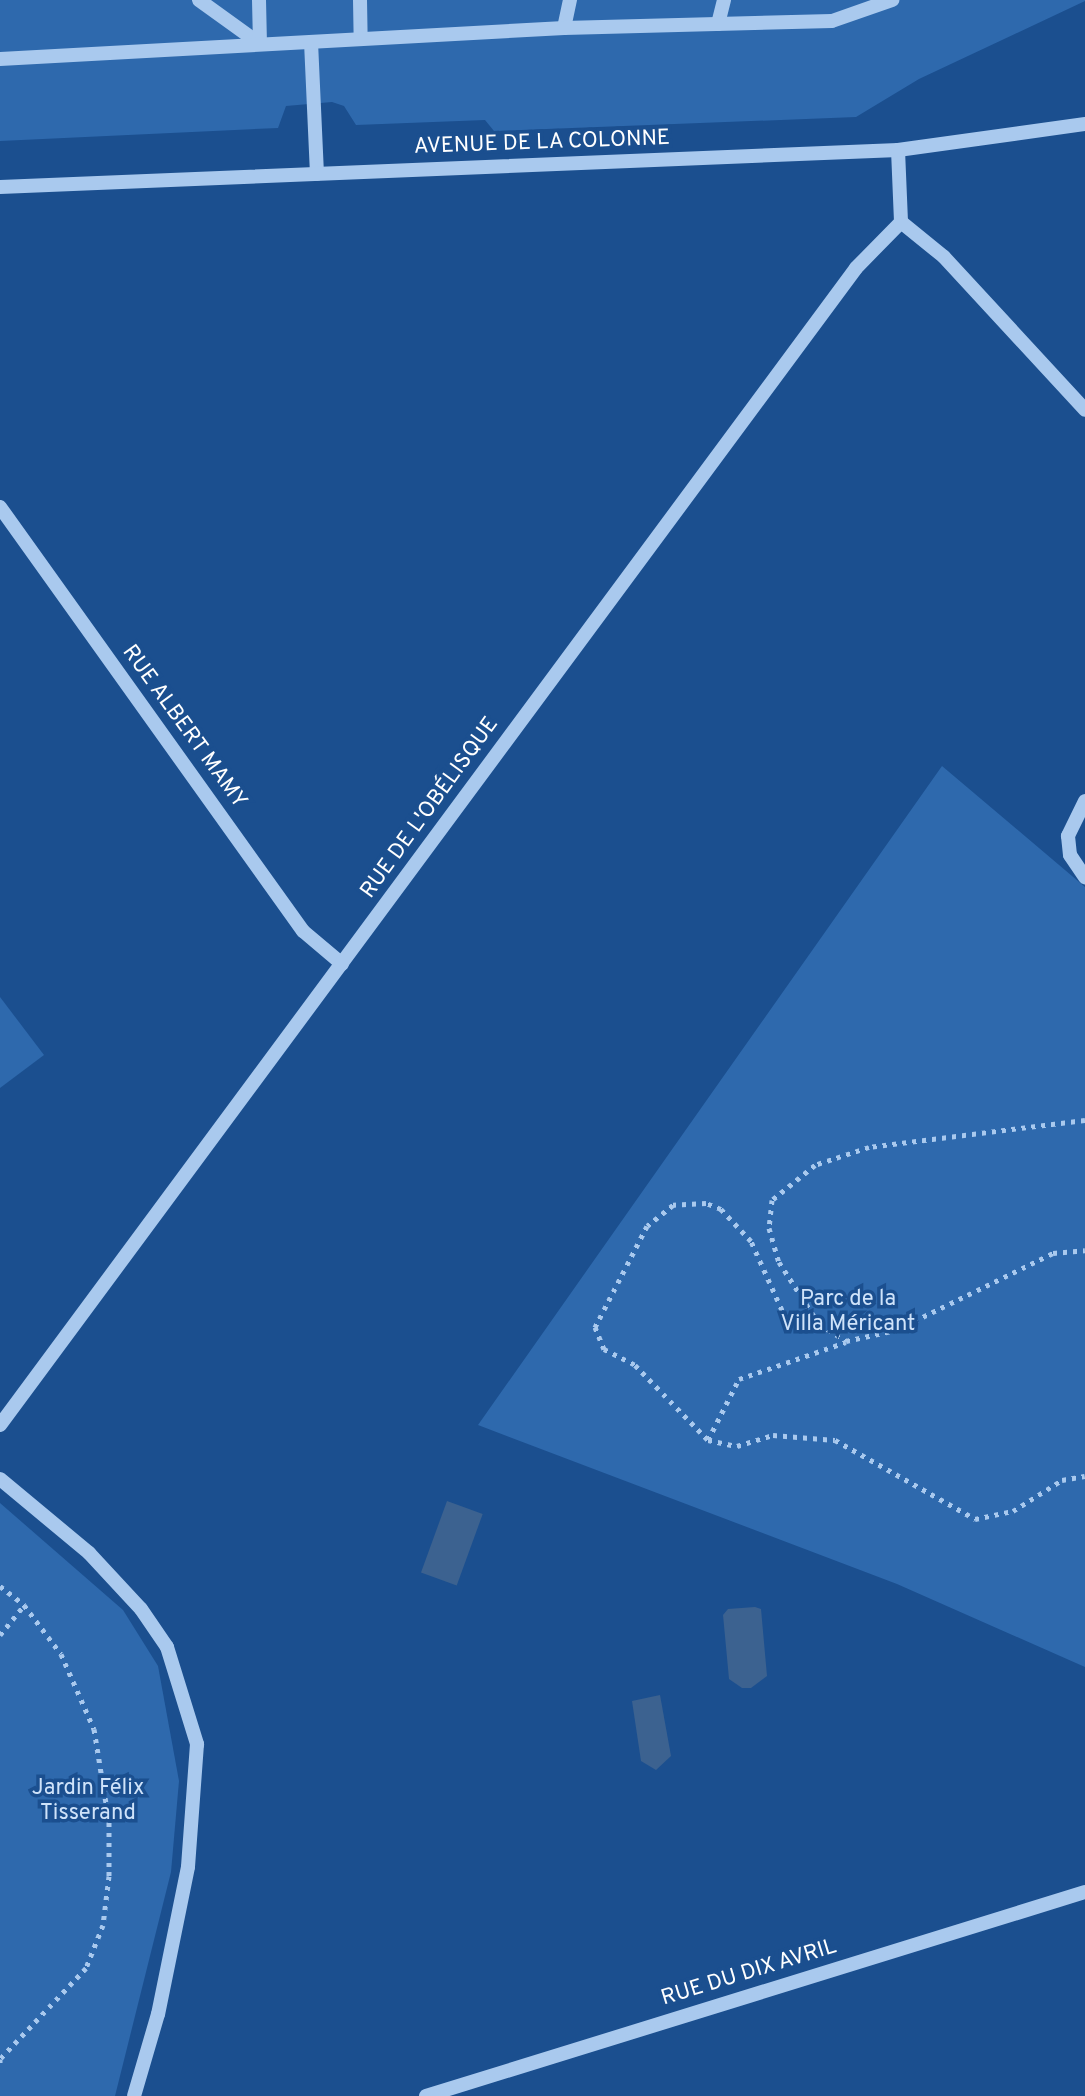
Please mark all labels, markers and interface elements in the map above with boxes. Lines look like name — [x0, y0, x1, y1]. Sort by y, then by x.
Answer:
street label: AVENUE DE LA COLONNE — [413, 125, 671, 161]
street label: RUE ALBERT MAMY — [115, 639, 253, 815]
street label: RUE DE L'OBÉLISQUE — [355, 712, 505, 904]
park label: Parc de la Villa Méricant — [781, 1286, 915, 1338]
park label: Jardin Félix Tisserand — [32, 1775, 144, 1826]
street label: RUE DU DIX AVRIL — [658, 1934, 840, 2012]

